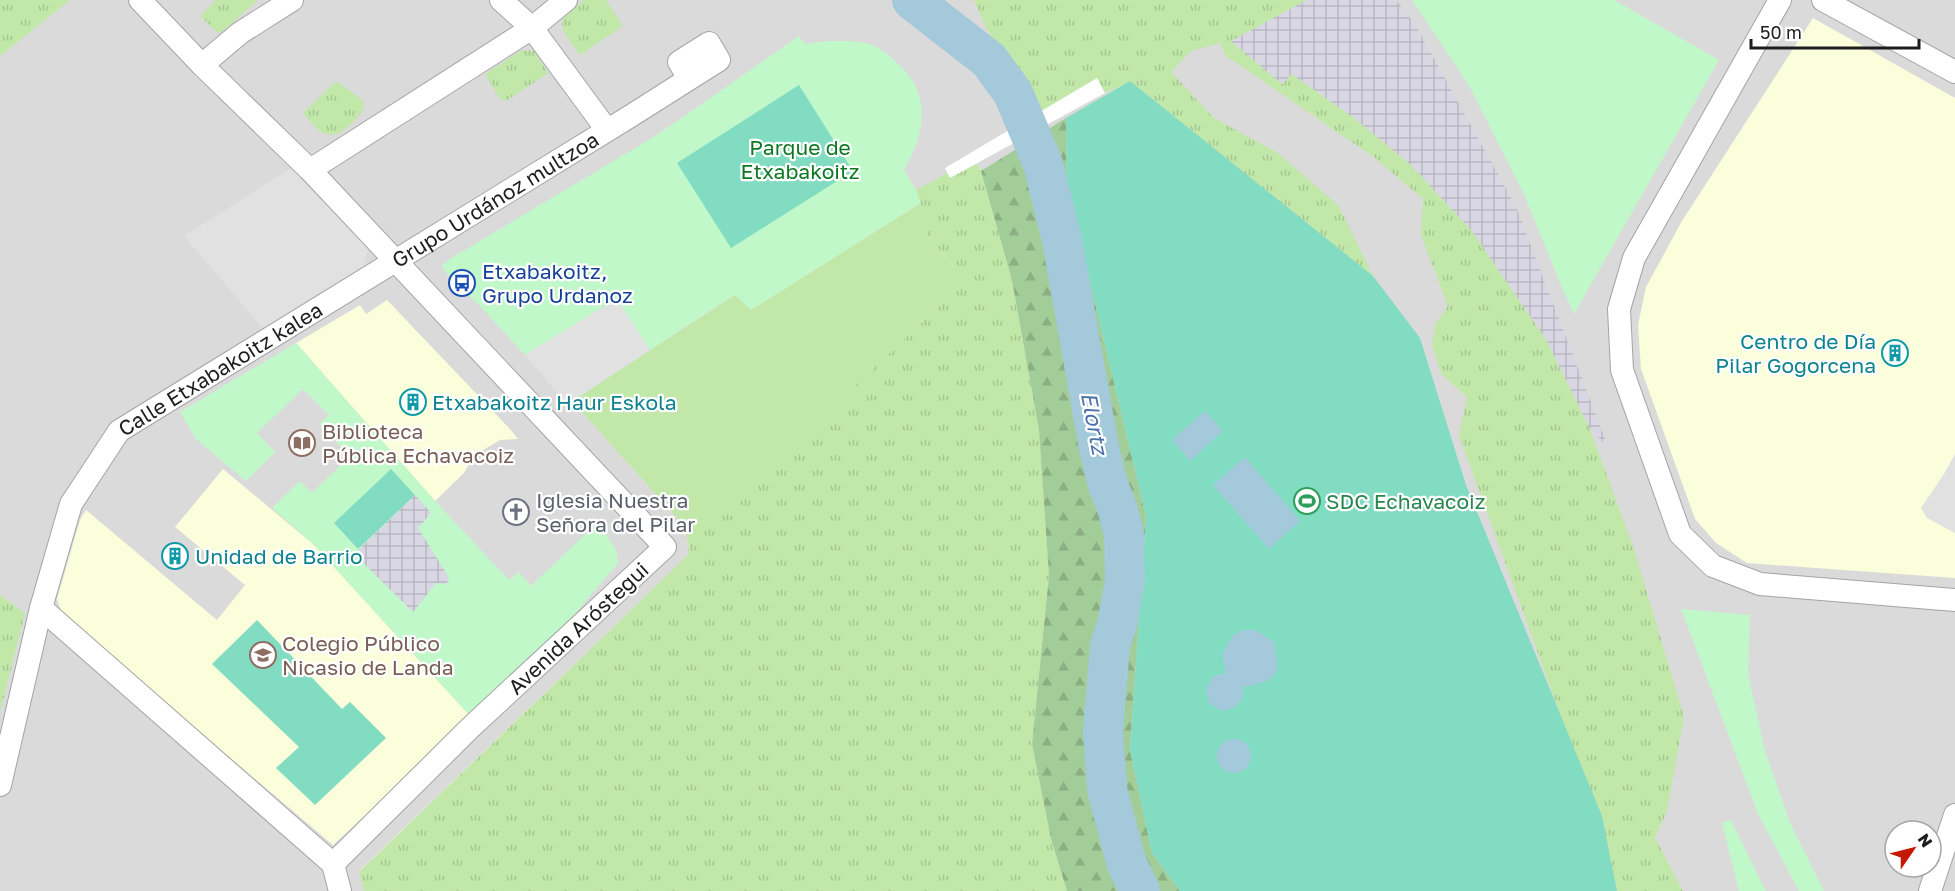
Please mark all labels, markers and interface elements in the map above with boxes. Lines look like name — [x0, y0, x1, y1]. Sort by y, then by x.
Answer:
scale bar — [1751, 12, 1919, 50]
text: 50 m — [1760, 21, 1802, 43]
street label: Grupo Urdánoz multzoa — [387, 126, 603, 273]
park label: Parque de Etxabakoitz — [741, 134, 859, 184]
place label: Etxabakoitz, Grupo Urdanoz — [482, 258, 633, 308]
bus stop icon: Etxabakoitz, Grupo Urdanoz — [447, 268, 477, 298]
street label: Calle Etxabakoitz kalea — [113, 296, 327, 441]
place label: Centro de Día Pilar Gogorcena — [1715, 328, 1876, 378]
building icon: Centro de Día Pilar Gogorcena — [1880, 338, 1910, 368]
building icon: Etxabakoitz Haur Eskola — [398, 387, 428, 417]
place label: Etxabakoitz Haur Eskola — [432, 389, 677, 415]
water label: Elortz — [1076, 390, 1115, 459]
place label: Biblioteca Pública Echavacoiz — [322, 418, 514, 468]
library icon: Biblioteca Pública Echavacoiz — [287, 428, 317, 458]
sports icon: SDC Echavacoiz — [1292, 486, 1322, 516]
place label: Iglesia Nuestra Señora del Pilar — [536, 487, 695, 537]
place label: SDC Echavacoiz — [1326, 488, 1485, 514]
church icon: Iglesia Nuestra Señora del Pilar — [501, 497, 531, 527]
building icon: Unidad de Barrio — [160, 541, 190, 571]
place label: Unidad de Barrio — [195, 543, 363, 569]
street label: Avenida Aróstegui — [502, 556, 654, 700]
place label: Colegio Público Nicasio de Landa — [282, 630, 454, 680]
school or university icon: Colegio Público Nicasio de Landa — [248, 640, 278, 670]
north arrow — [1883, 819, 1943, 879]
text: N — [1914, 830, 1937, 851]

